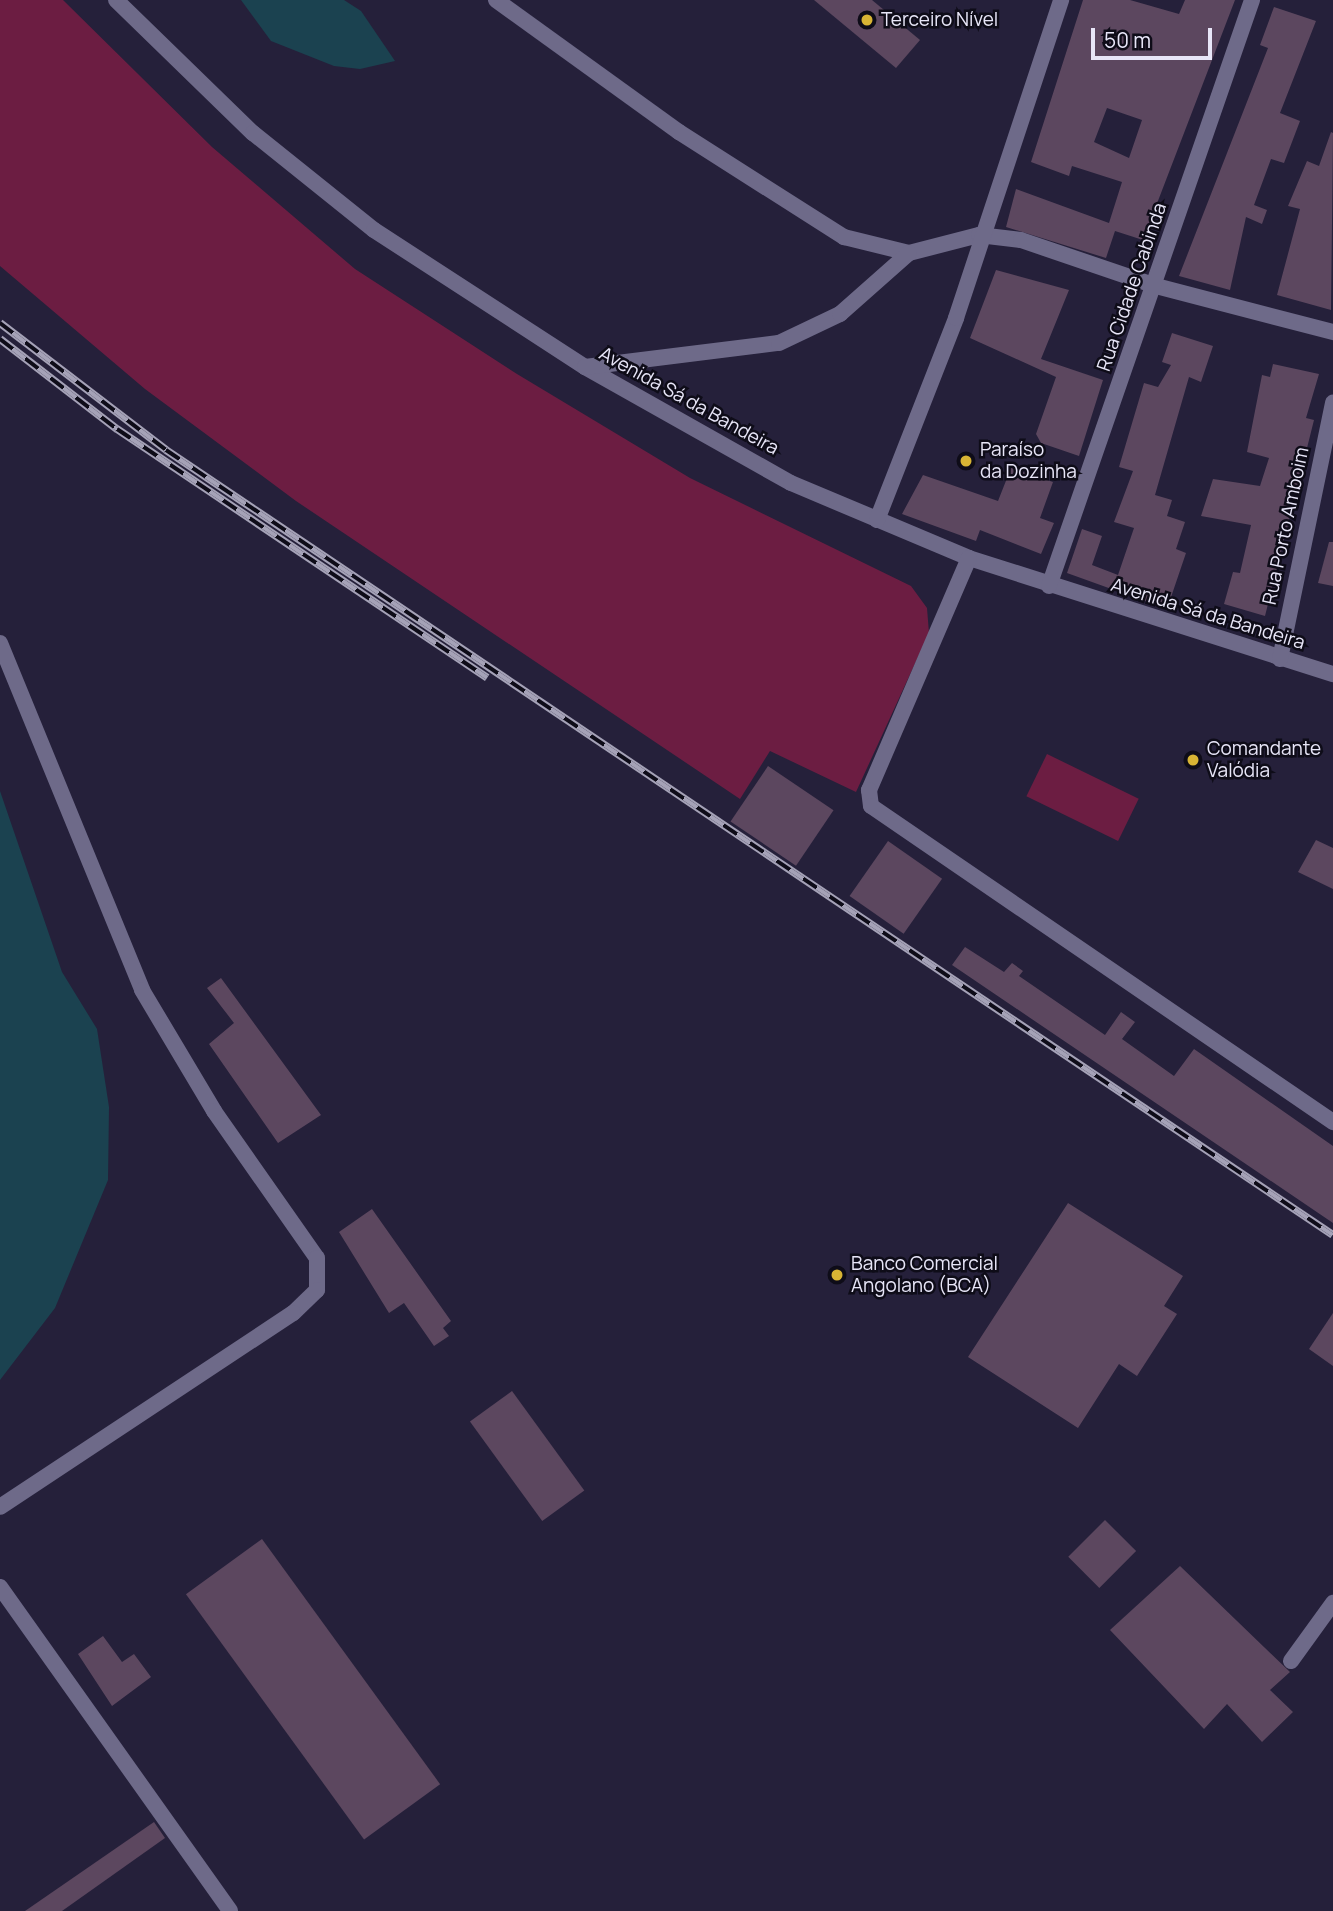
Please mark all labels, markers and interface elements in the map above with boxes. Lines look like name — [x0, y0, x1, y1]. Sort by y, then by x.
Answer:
place label: Terceiro Nível — [881, 9, 998, 31]
marker: Terceiro Nível — [859, 12, 875, 28]
scale bar — [1095, 14, 1216, 58]
text: 50 m — [1104, 26, 1151, 54]
street label: Rua Cidade Cabinda — [1092, 200, 1172, 374]
street label: Avenida Sá da Bandeira — [595, 342, 783, 460]
place label: Paraíso da Dozinha — [980, 439, 1077, 483]
street label: Rua Porto Amboim — [1258, 445, 1314, 607]
marker: Paraíso da Dozinha — [958, 453, 974, 469]
street label: Avenida Sá da Bandeira — [1108, 574, 1308, 654]
place label: Comandante Valódia — [1207, 738, 1321, 782]
marker: Comandante Valódia — [1185, 752, 1201, 768]
place label: Banco Comercial Angolano (BCA) — [851, 1253, 998, 1297]
marker: Banco Comercial Angolano (BCA) — [829, 1267, 845, 1283]

